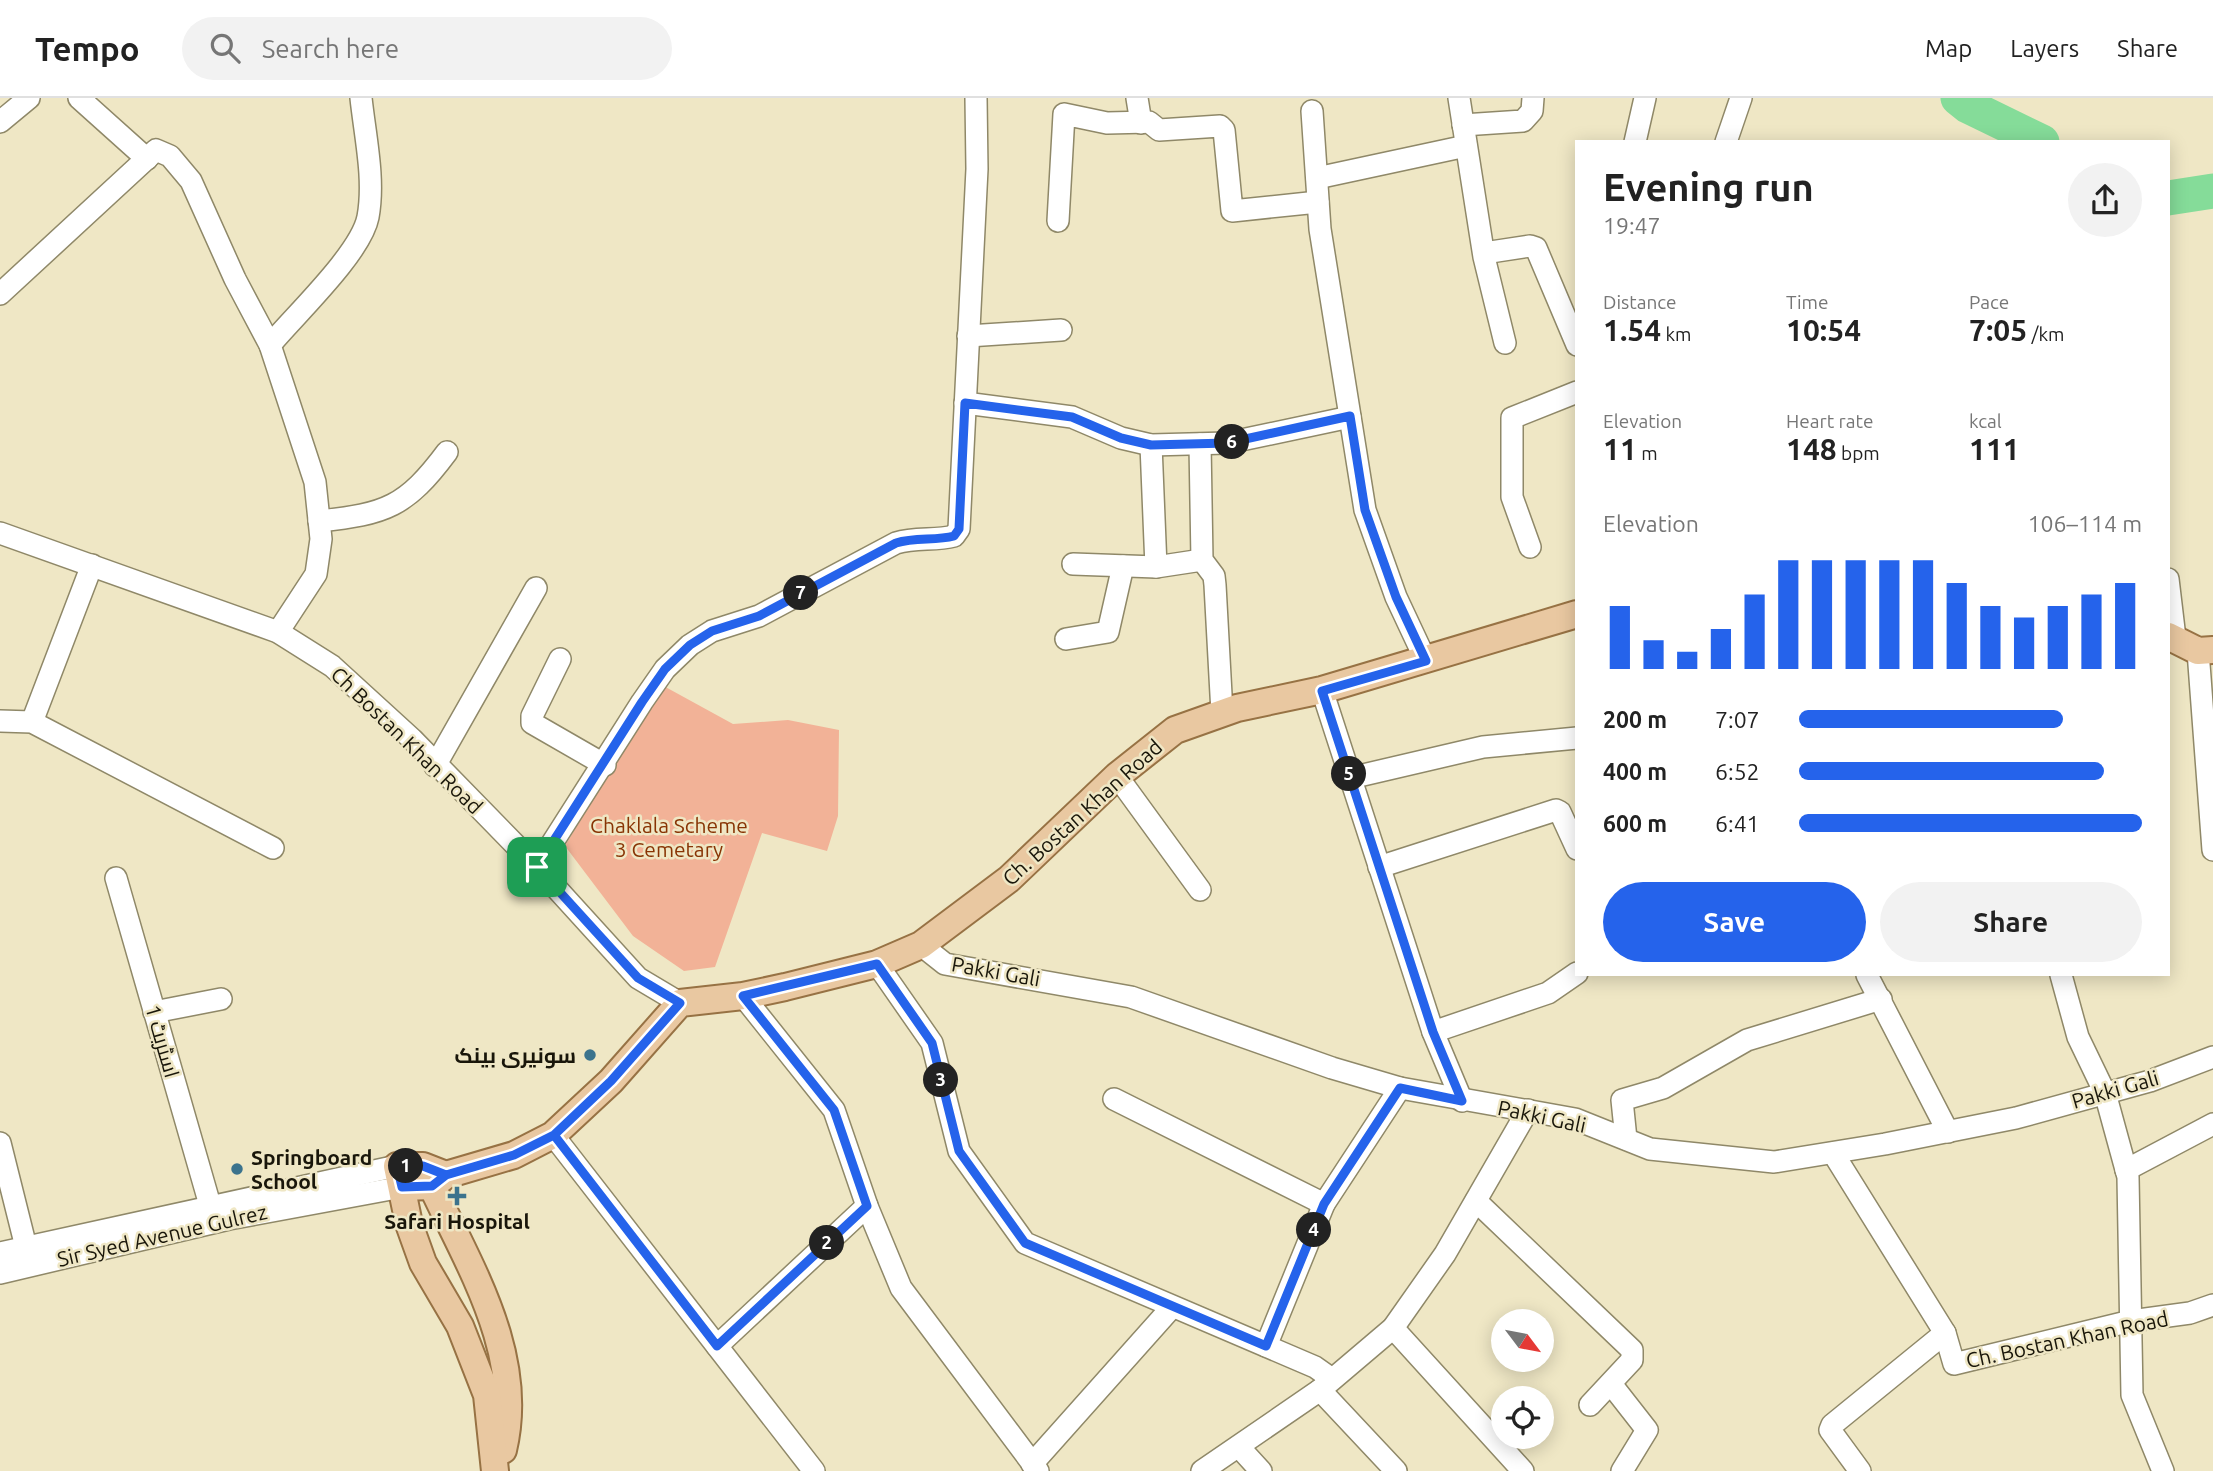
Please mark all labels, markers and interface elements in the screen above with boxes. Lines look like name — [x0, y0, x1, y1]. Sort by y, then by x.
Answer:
search box — [182, 17, 672, 80]
icon: search — [206, 29, 244, 67]
text: Tempo — [35, 30, 140, 67]
text: Search here — [262, 34, 399, 63]
text: Map — [1925, 35, 1972, 62]
text: Layers — [2010, 35, 2079, 62]
text: Share — [2117, 35, 2178, 62]
button: share — [2068, 163, 2142, 237]
text: Evening run — [1603, 166, 1814, 208]
text: 19:47 — [1603, 213, 1661, 238]
text: Distance — [1603, 291, 1677, 313]
text: Time — [1786, 291, 1828, 313]
text: Pace — [1969, 291, 2009, 313]
text: 1.54 — [1603, 313, 1661, 347]
text: 10:54 — [1786, 313, 1861, 347]
text: 7:05 — [1969, 313, 2027, 347]
text: km — [1661, 323, 1691, 345]
text: /km — [2027, 323, 2065, 345]
text: Elevation — [1603, 410, 1682, 432]
text: Heart rate — [1786, 410, 1873, 432]
text: kcal — [1969, 410, 2002, 432]
pin: 6 — [1214, 424, 1250, 460]
text: 6 — [1226, 430, 1237, 452]
text: 11 — [1603, 432, 1637, 466]
text: 148 — [1786, 432, 1837, 466]
text: 111 — [1969, 432, 2020, 466]
text: m — [1637, 442, 1658, 464]
text: bpm — [1837, 442, 1880, 464]
text: Elevation — [1603, 511, 1699, 536]
text: 106–114 m — [2028, 511, 2142, 536]
pin: 7 — [784, 575, 818, 610]
text: 7 — [795, 581, 806, 603]
street label: Ch Bostan Khan Road — [326, 662, 488, 818]
text: 200 m — [1603, 707, 1667, 732]
text: 7:07 — [1715, 707, 1760, 732]
street label: Ch. Bostan Khan Road — [997, 734, 1167, 890]
pin: 5 — [1332, 756, 1366, 792]
text: 400 m — [1603, 759, 1667, 784]
text: 6:52 — [1715, 759, 1760, 784]
text: 5 — [1343, 762, 1354, 784]
text: 600 m — [1603, 811, 1667, 836]
text: 6:41 — [1715, 811, 1760, 836]
park label: Chaklala Scheme 3 Cemetary — [590, 813, 748, 861]
pin — [507, 837, 567, 897]
icon: arrive — [518, 848, 556, 886]
button: Save — [1603, 882, 1866, 962]
button: Share — [1880, 882, 2142, 962]
street label: Pakki Gali — [950, 951, 1042, 991]
street label: اسٹریٹ 1 — [140, 1002, 185, 1081]
place label: سونیری بینک — [455, 1043, 576, 1069]
marker: سونیری بینک — [582, 1047, 598, 1063]
pin: 3 — [923, 1062, 958, 1098]
street label: Pakki Gali — [2069, 1065, 2161, 1113]
text: 3 — [935, 1068, 946, 1090]
street label: Pakki Gali — [1496, 1095, 1588, 1137]
place label: Springboard School — [251, 1145, 372, 1193]
pin: 1 — [388, 1148, 424, 1184]
text: 1 — [400, 1154, 411, 1176]
marker: Springboard School — [229, 1161, 245, 1177]
marker: Safari Hospital — [447, 1186, 467, 1206]
street label: Sir Syed Avenue Gulrez — [55, 1199, 269, 1271]
place label: Safari Hospital — [384, 1209, 530, 1233]
pin: 4 — [1296, 1212, 1332, 1248]
text: 4 — [1308, 1218, 1319, 1240]
pin: 2 — [810, 1226, 844, 1260]
text: 2 — [821, 1231, 832, 1253]
street label: Ch. Bostan Khan Road — [1964, 1306, 2170, 1372]
north arrow — [1491, 1309, 1554, 1372]
map controls — [1491, 1309, 1554, 1449]
button: locate — [1491, 1386, 1554, 1449]

